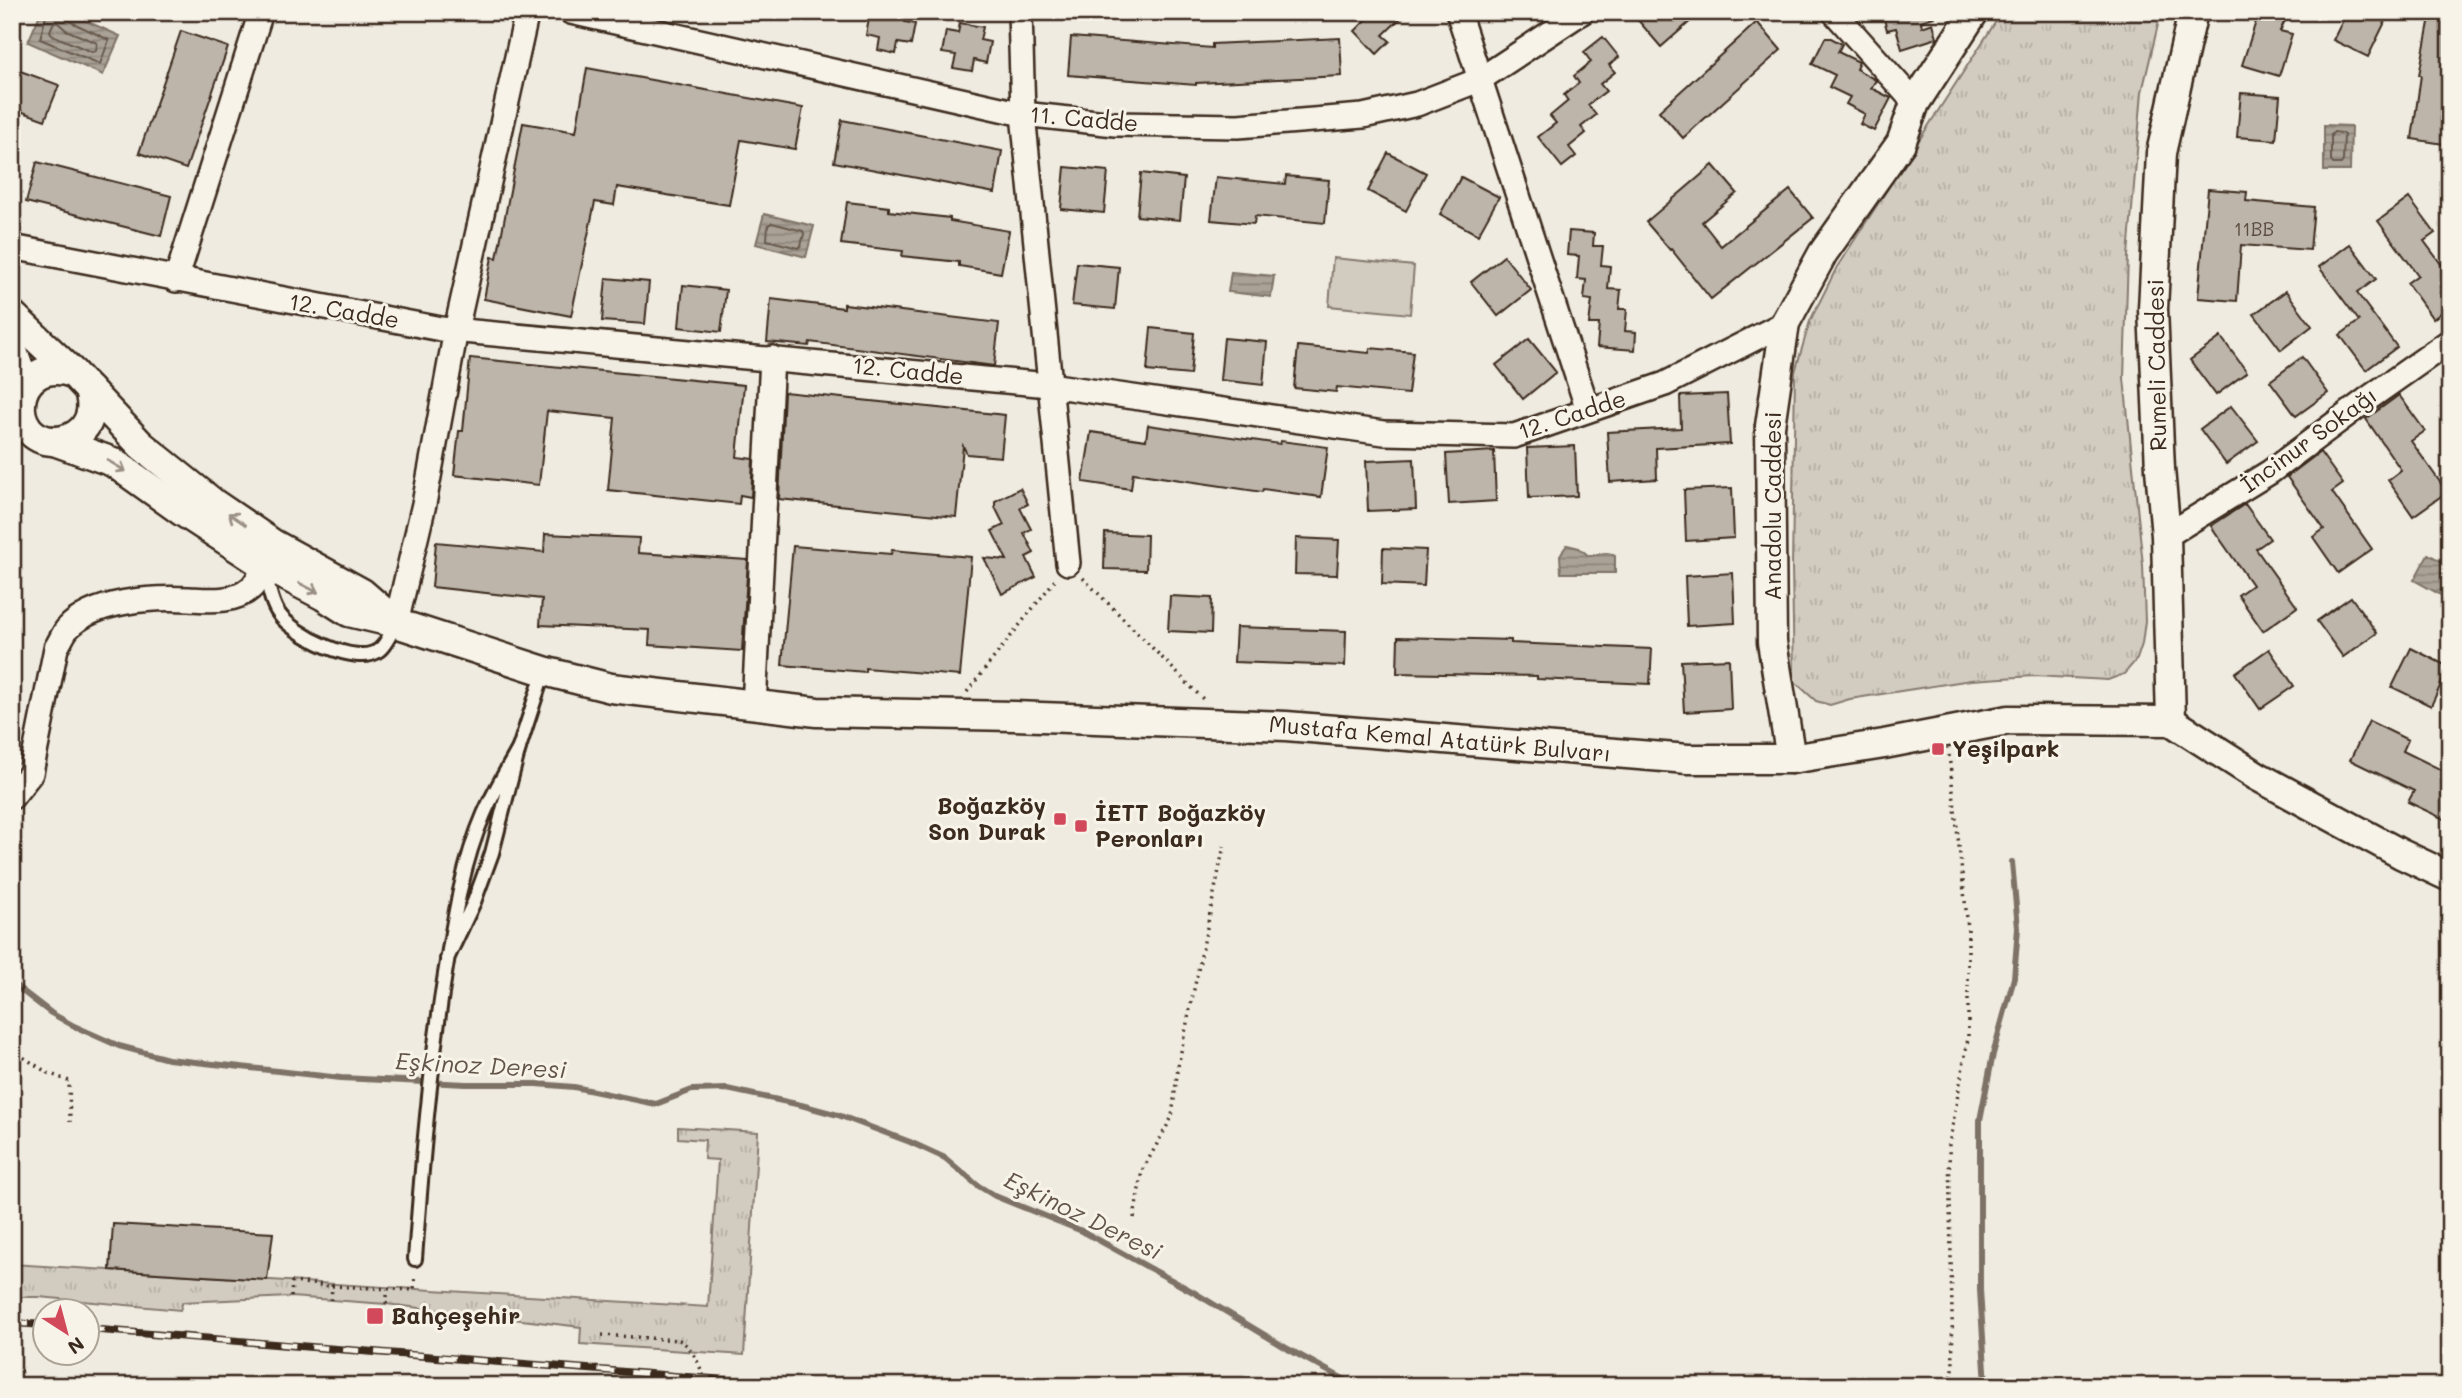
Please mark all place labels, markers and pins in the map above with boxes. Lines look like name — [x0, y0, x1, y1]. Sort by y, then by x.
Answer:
place label: Yeşilpark — [1952, 733, 2059, 764]
marker: Yeşilpark — [1930, 741, 1946, 757]
place label: Boğazköy Son Durak — [928, 790, 1046, 846]
place label: İETT Boğazköy Peronları — [1095, 797, 1266, 853]
marker: Boğazköy Son Durak — [1052, 811, 1068, 827]
marker: İETT Boğazköy Peronları — [1073, 818, 1089, 834]
place label: Bahçeşehir — [391, 1300, 520, 1331]
marker: Bahçeşehir — [365, 1306, 385, 1326]

